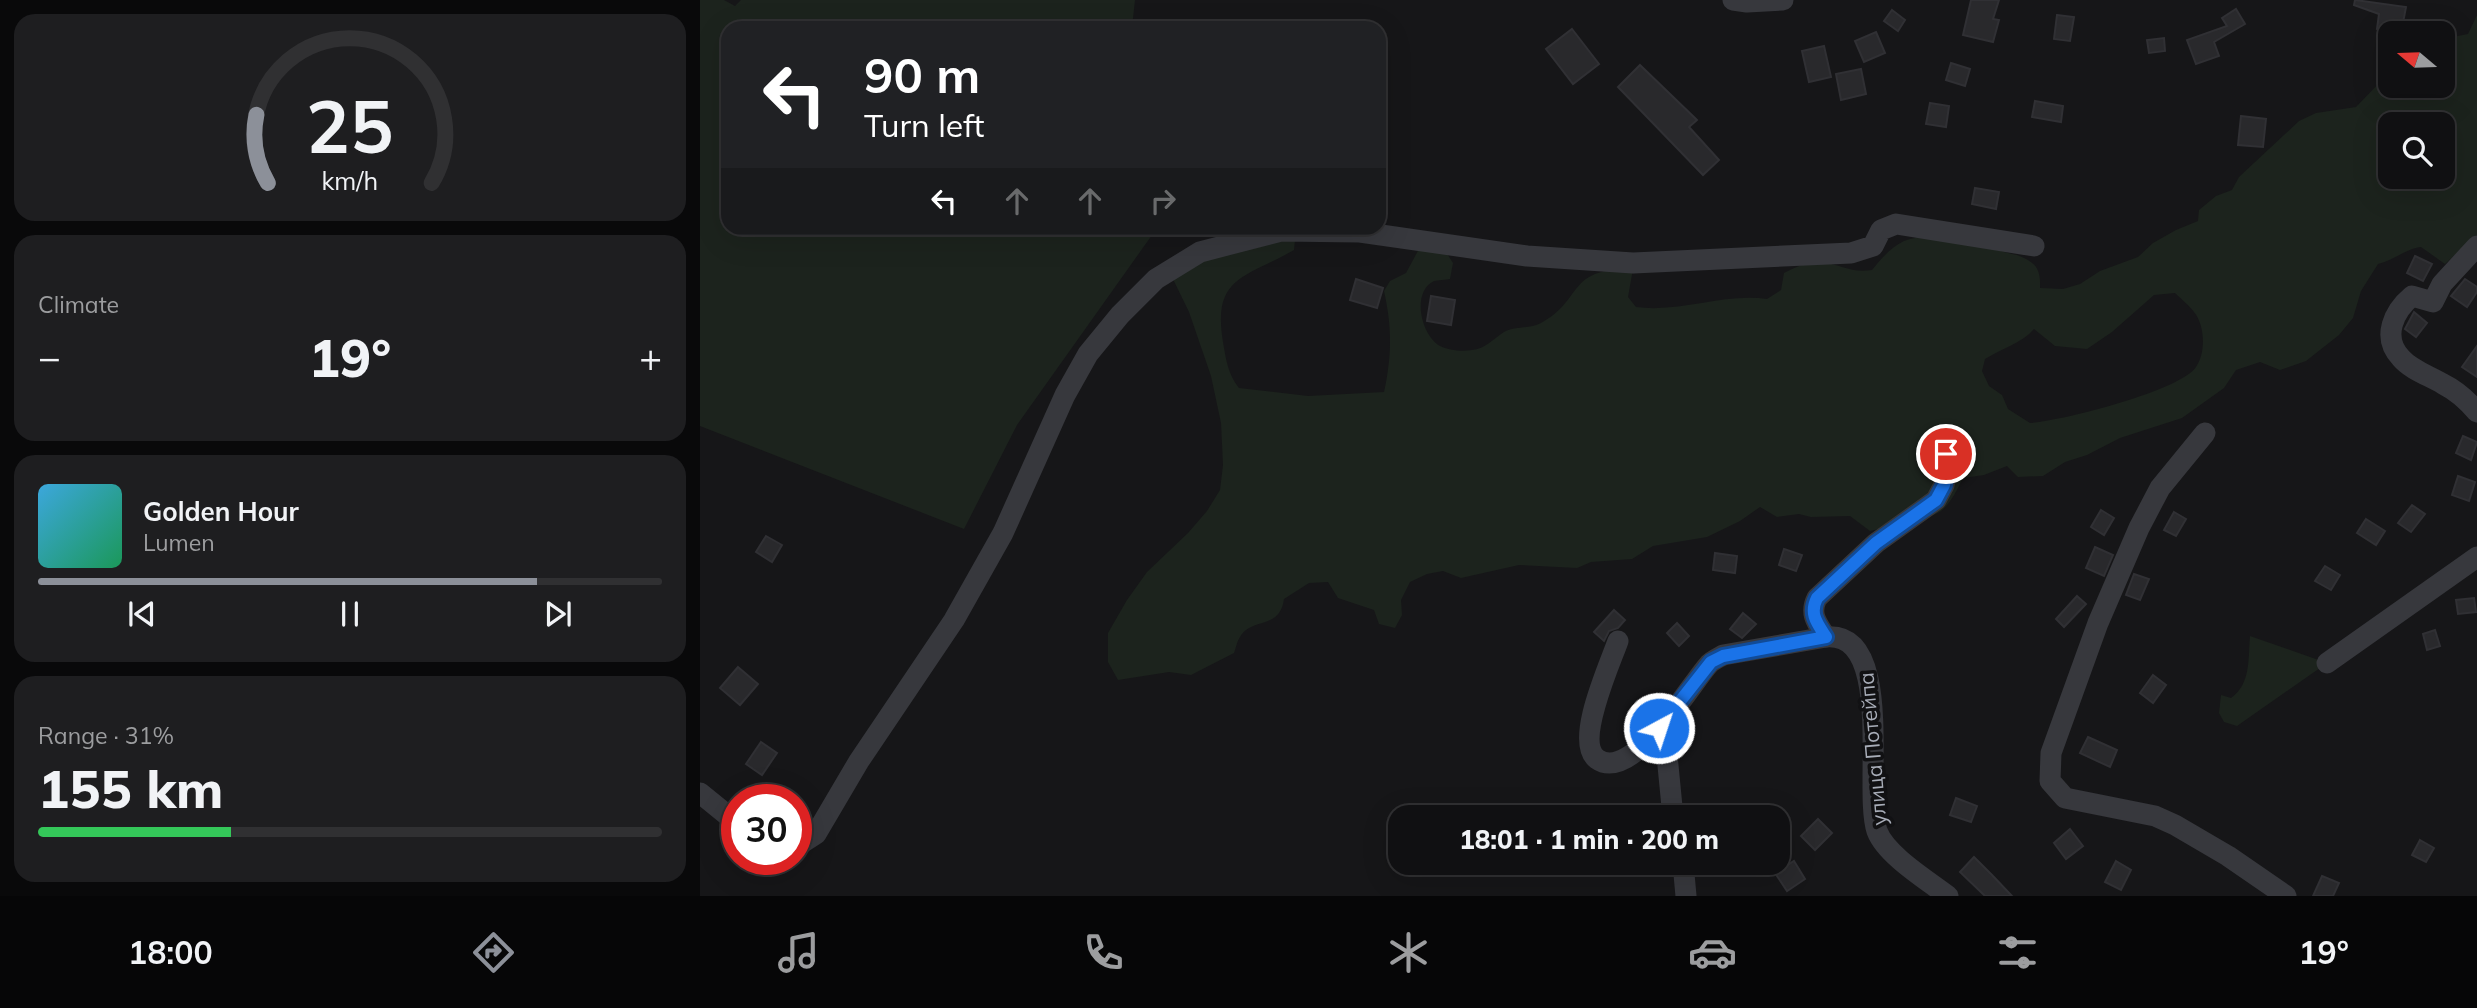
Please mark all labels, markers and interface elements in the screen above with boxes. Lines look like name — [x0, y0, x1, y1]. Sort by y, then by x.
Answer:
north arrow — [2378, 21, 2455, 98]
map controls — [2378, 21, 2455, 189]
text: 90 m — [864, 44, 980, 105]
icon: left — [749, 49, 840, 140]
text: 25 — [306, 81, 394, 172]
text: Turn left — [864, 105, 984, 145]
button: search — [2378, 112, 2455, 189]
text: km/h — [322, 165, 378, 196]
icon: left — [925, 182, 963, 220]
icon: ahead — [998, 182, 1036, 220]
icon: ahead — [1071, 182, 1109, 220]
icon: right — [1144, 182, 1182, 220]
text: Climate — [38, 290, 119, 319]
text: 19° — [309, 325, 391, 390]
text: − — [38, 333, 61, 381]
text: + — [639, 333, 662, 381]
pin — [1916, 424, 1976, 484]
icon: arrive — [1927, 435, 1965, 473]
text: Golden Hour — [143, 495, 299, 528]
text: Lumen — [143, 528, 215, 557]
icon: previous — [123, 595, 161, 633]
icon: pause — [331, 595, 369, 633]
icon: next — [539, 595, 577, 633]
street label: улица Потейпа — [1852, 671, 1892, 827]
position arrow — [1622, 691, 1696, 765]
text: Range · 31% — [38, 721, 174, 750]
text: 155 km — [38, 756, 223, 821]
speed limit sign: 30 — [721, 784, 812, 875]
text: 18:01 · 1 min · 200 m — [1459, 823, 1719, 856]
icon: directions — [469, 928, 518, 977]
icon: music — [774, 928, 823, 977]
icon: phone — [1079, 928, 1128, 977]
icon: climate — [1384, 928, 1433, 977]
icon: car — [1688, 928, 1737, 977]
icon: filters — [1993, 928, 2042, 977]
text: 18:00 — [128, 932, 213, 972]
text: 19° — [2298, 932, 2349, 972]

